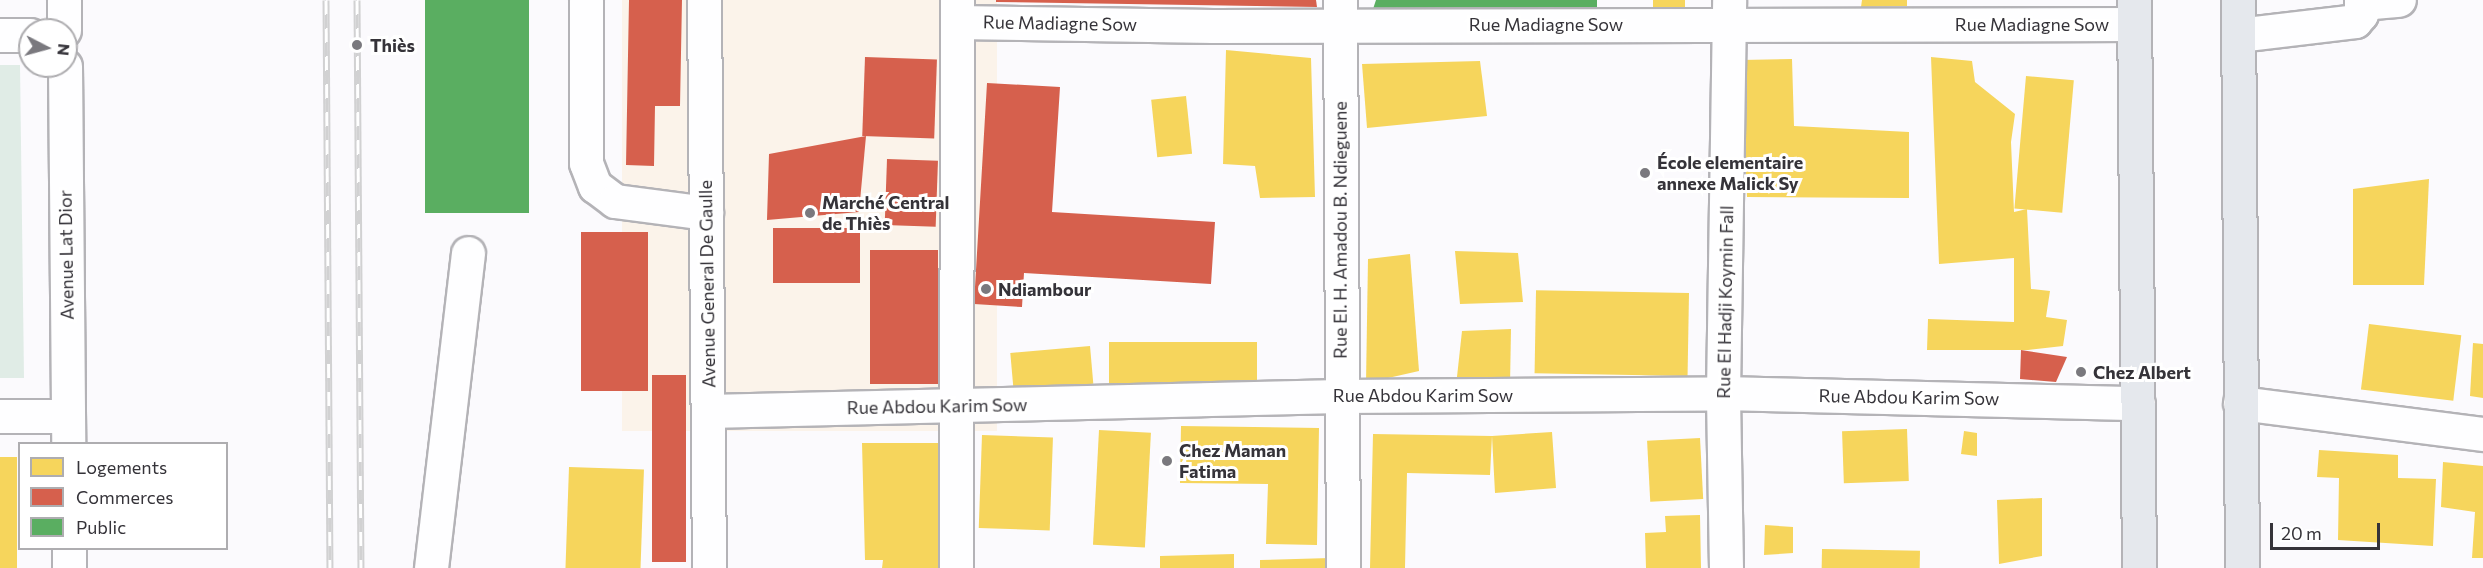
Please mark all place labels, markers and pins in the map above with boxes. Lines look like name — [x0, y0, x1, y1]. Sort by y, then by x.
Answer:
place label: Thiès — [370, 34, 415, 56]
marker: Thiès — [348, 36, 366, 54]
place label: École elementaire annexe Malick Sy — [1657, 152, 1803, 195]
marker: École elementaire annexe Malick Sy — [1638, 166, 1652, 180]
place label: Marché Central de Thiès — [822, 192, 949, 234]
marker: Marché Central de Thiès — [803, 206, 817, 220]
place label: Ndiambour — [998, 278, 1091, 300]
marker: Ndiambour — [979, 282, 993, 296]
place label: Chez Albert — [2093, 361, 2191, 383]
marker: Chez Albert — [2074, 365, 2088, 379]
place label: Chez Maman Fatima — [1179, 440, 1286, 482]
marker: Chez Maman Fatima — [1160, 454, 1174, 468]

